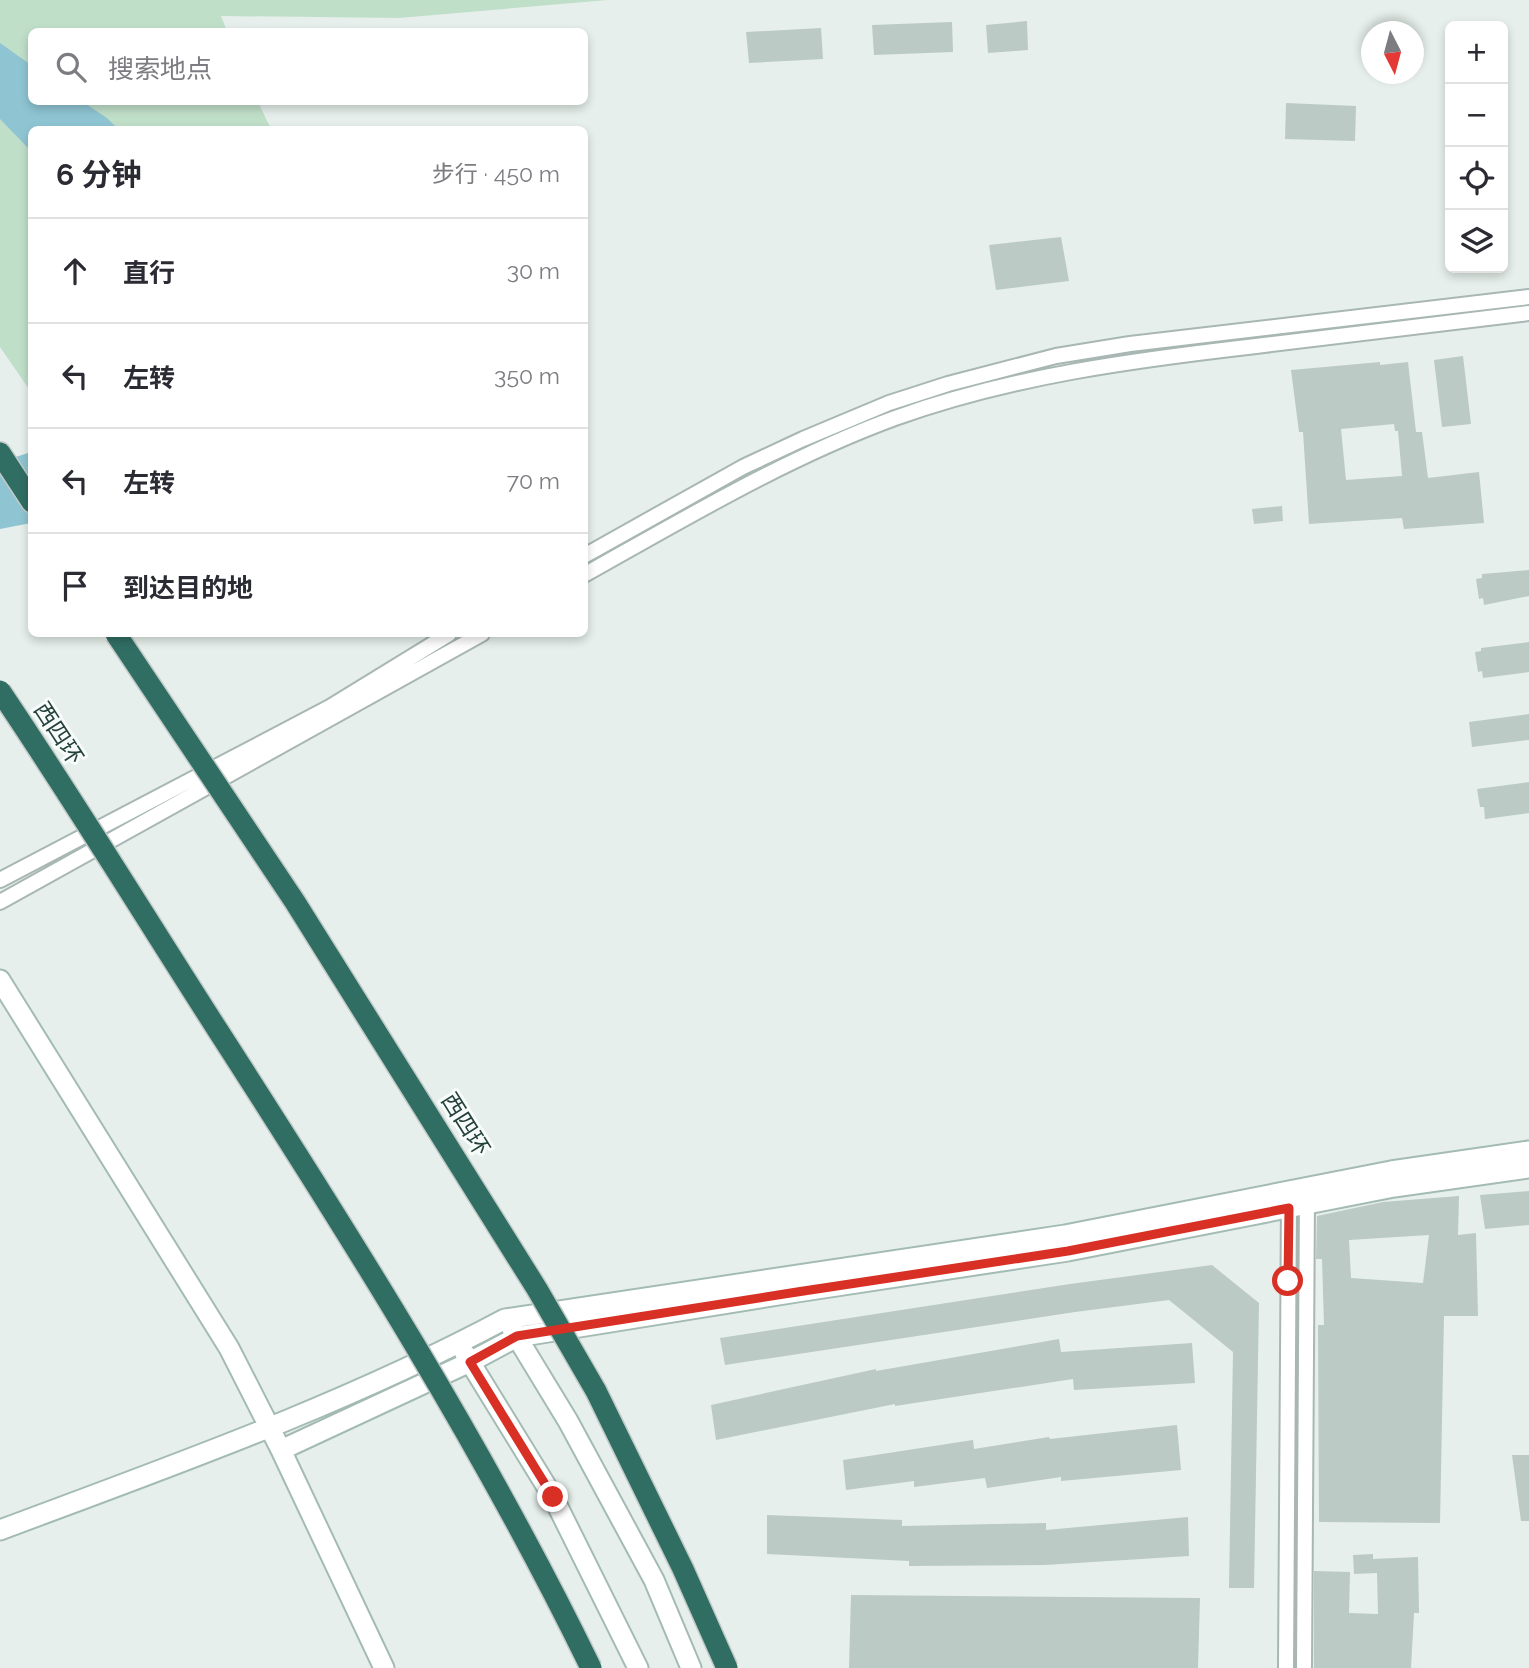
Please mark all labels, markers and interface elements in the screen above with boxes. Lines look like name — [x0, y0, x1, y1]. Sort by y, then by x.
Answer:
north arrow — [1361, 21, 1424, 84]
map controls — [1445, 21, 1508, 273]
button: + — [1445, 21, 1508, 84]
search box — [28, 28, 588, 105]
icon: search — [52, 48, 90, 86]
text: 搜索地点 — [108, 54, 212, 84]
button: − — [1445, 84, 1508, 147]
button: locate — [1445, 147, 1508, 210]
text: 6 分钟 — [56, 157, 141, 192]
text: 步行 · 450 m — [432, 160, 560, 187]
button: layers — [1445, 210, 1508, 273]
icon: ahead — [56, 252, 94, 290]
text: 30 m — [507, 257, 560, 284]
text: 直行 — [123, 258, 175, 288]
icon: left — [56, 357, 94, 395]
text: 350 m — [494, 362, 560, 389]
text: 左转 — [123, 363, 175, 393]
icon: left — [56, 462, 94, 500]
text: 70 m — [507, 467, 560, 494]
text: 左转 — [123, 468, 175, 498]
icon: arrive — [56, 567, 94, 605]
text: 到达目的地 — [123, 573, 253, 603]
street label: 西四环 — [29, 697, 89, 769]
street label: 西四环 — [436, 1088, 496, 1160]
route start — [1272, 1265, 1303, 1296]
route end — [537, 1481, 568, 1512]

